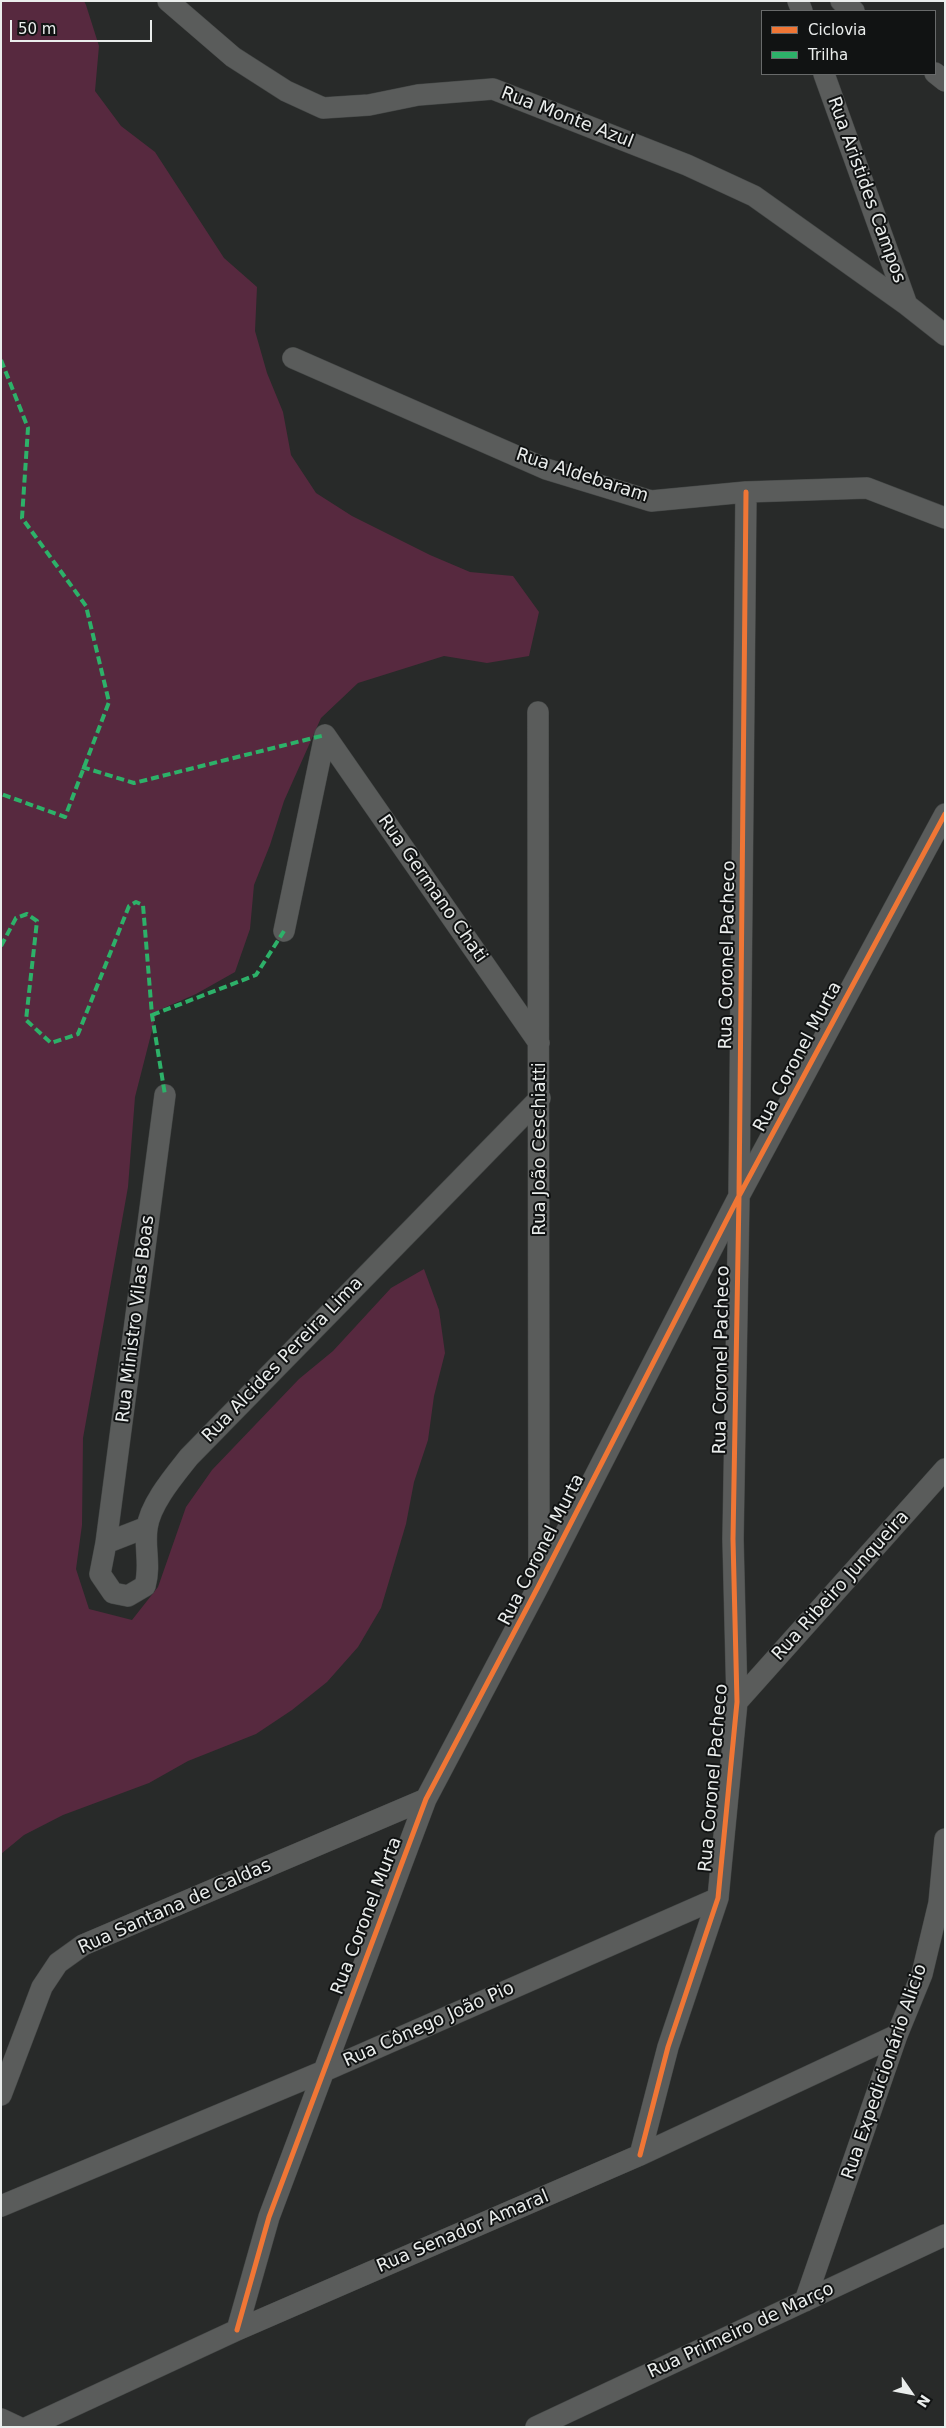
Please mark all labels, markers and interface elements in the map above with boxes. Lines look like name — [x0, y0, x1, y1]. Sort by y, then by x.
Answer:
scale bar — [12, 10, 155, 42]
legend — [761, 10, 936, 75]
text: 50 m — [18, 20, 56, 38]
text: Ciclovia — [808, 21, 866, 39]
text: Trilha — [808, 46, 848, 64]
street label: Rua Monte Azul — [498, 83, 636, 153]
street label: Rua Aristides Campos — [822, 94, 910, 286]
street label: Rua Aldebaram — [513, 444, 651, 508]
street label: Rua Germano Chati — [373, 811, 491, 967]
street label: Rua Coronel Pacheco — [716, 860, 740, 1050]
street label: Rua Coronel Murta — [749, 978, 847, 1136]
street label: Rua João Ceschiatti — [529, 1062, 551, 1236]
street label: Rua Ministro Vilas Boas — [113, 1214, 159, 1424]
street label: Rua Coronel Pacheco — [710, 1265, 734, 1455]
street label: Rua Alcides Pereira Lima — [198, 1273, 368, 1447]
street label: Rua Coronel Murta — [494, 1471, 590, 1629]
street label: Rua Ribeiro Junqueira — [768, 1507, 914, 1665]
street label: Rua Coronel Pacheco — [695, 1683, 733, 1873]
street label: Rua Coronel Murta — [327, 1834, 407, 1998]
street label: Rua Santana de Caldas — [75, 1855, 275, 1959]
street label: Rua Expedicionário Alicio — [838, 1961, 932, 2183]
street label: Rua Cônego João Pio — [340, 1978, 518, 2072]
street label: Rua Senador Amaral — [374, 2186, 552, 2278]
street label: Rua Primeiro de Março — [645, 2278, 837, 2384]
north arrow — [886, 2368, 936, 2418]
text: N — [914, 2392, 933, 2410]

